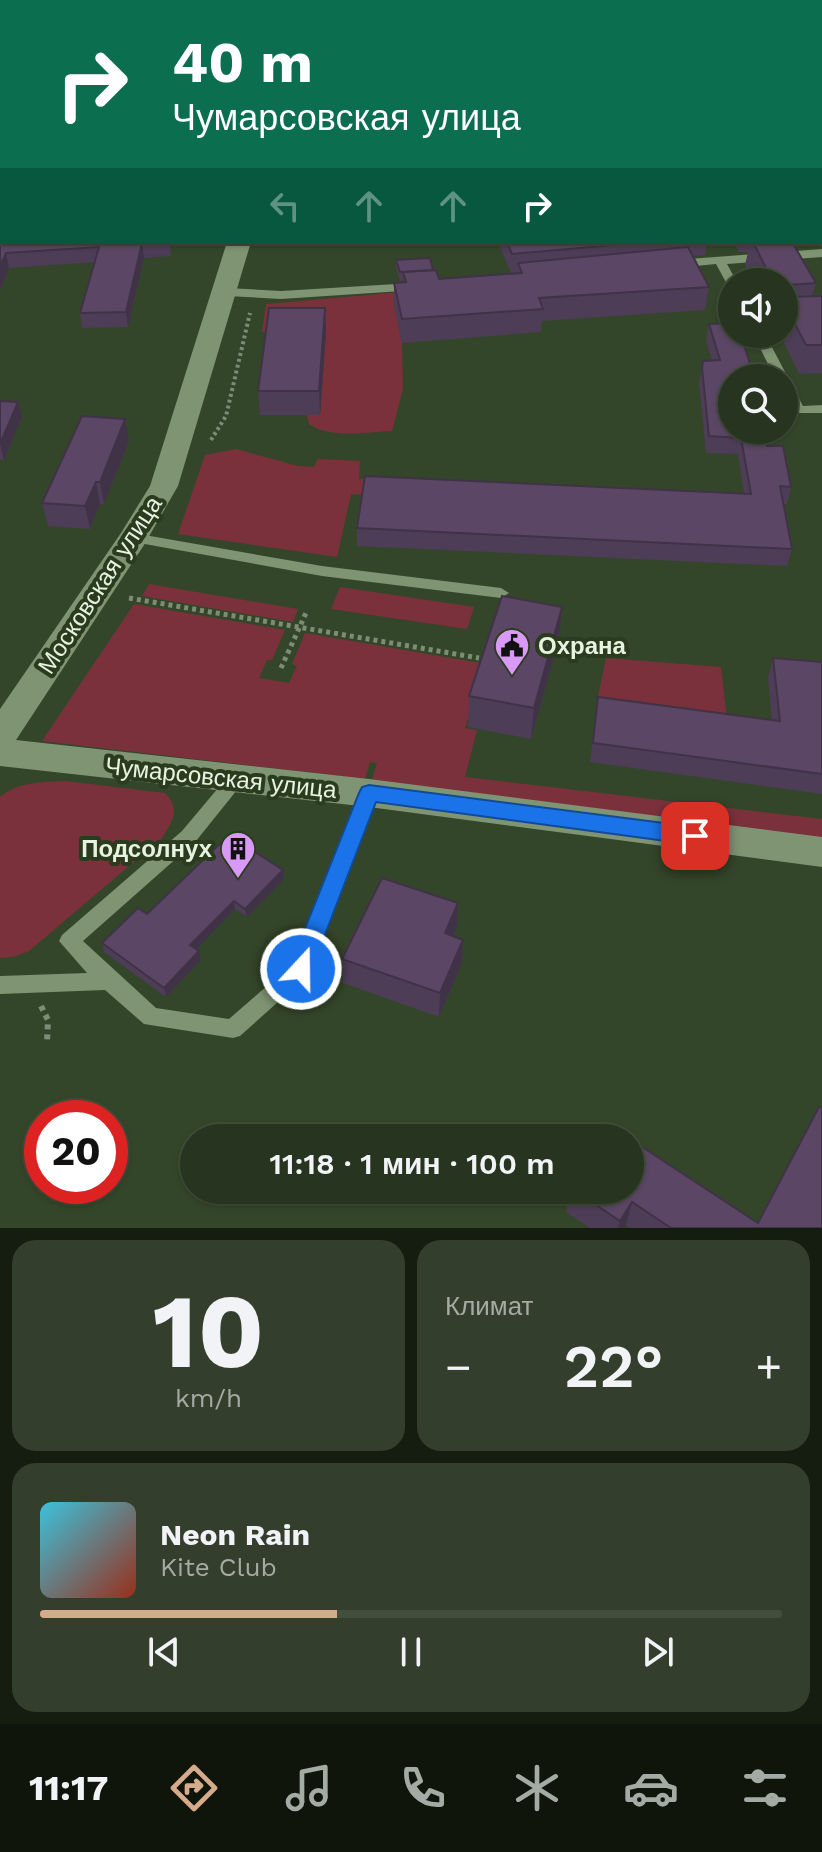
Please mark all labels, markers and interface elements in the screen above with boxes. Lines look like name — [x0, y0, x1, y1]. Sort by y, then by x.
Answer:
text: 40 m — [172, 30, 313, 96]
icon: right — [40, 32, 144, 136]
text: Чумарсовская улица — [172, 97, 521, 139]
icon: left — [263, 184, 307, 228]
icon: ahead — [347, 184, 391, 228]
icon: ahead — [431, 184, 475, 228]
icon: right — [515, 184, 559, 228]
map controls — [718, 268, 798, 444]
button: sound — [718, 268, 798, 348]
button: search — [718, 364, 798, 444]
street label: Московская улица — [32, 491, 168, 679]
public building icon: Охрана — [493, 627, 531, 677]
place label: Охрана — [538, 632, 627, 660]
street label: Чумарсовская улица — [104, 752, 339, 804]
pin — [661, 802, 729, 870]
icon: arrive — [673, 814, 717, 858]
building icon: Подсолнух — [219, 830, 257, 880]
place label: Подсолнух — [81, 835, 213, 863]
position arrow — [259, 927, 343, 1011]
speed limit sign: 20 — [24, 1100, 128, 1204]
text: 11:18 · 1 мин · 100 m — [269, 1146, 555, 1181]
text: 10 — [153, 1270, 264, 1392]
text: Климат — [445, 1291, 534, 1321]
text: 22° — [564, 1331, 663, 1402]
text: − — [445, 1341, 472, 1393]
text: + — [755, 1341, 782, 1393]
text: km/h — [175, 1383, 242, 1413]
text: Neon Rain — [160, 1517, 310, 1552]
text: Kite Club — [160, 1552, 277, 1582]
icon: previous — [142, 1630, 186, 1674]
icon: pause — [389, 1630, 433, 1674]
icon: next — [636, 1630, 680, 1674]
icon: directions — [166, 1760, 222, 1816]
icon: music — [281, 1760, 337, 1816]
icon: phone — [395, 1760, 451, 1816]
icon: climate — [509, 1760, 565, 1816]
icon: car — [623, 1760, 679, 1816]
icon: filters — [737, 1760, 793, 1816]
text: 11:17 — [29, 1767, 108, 1809]

